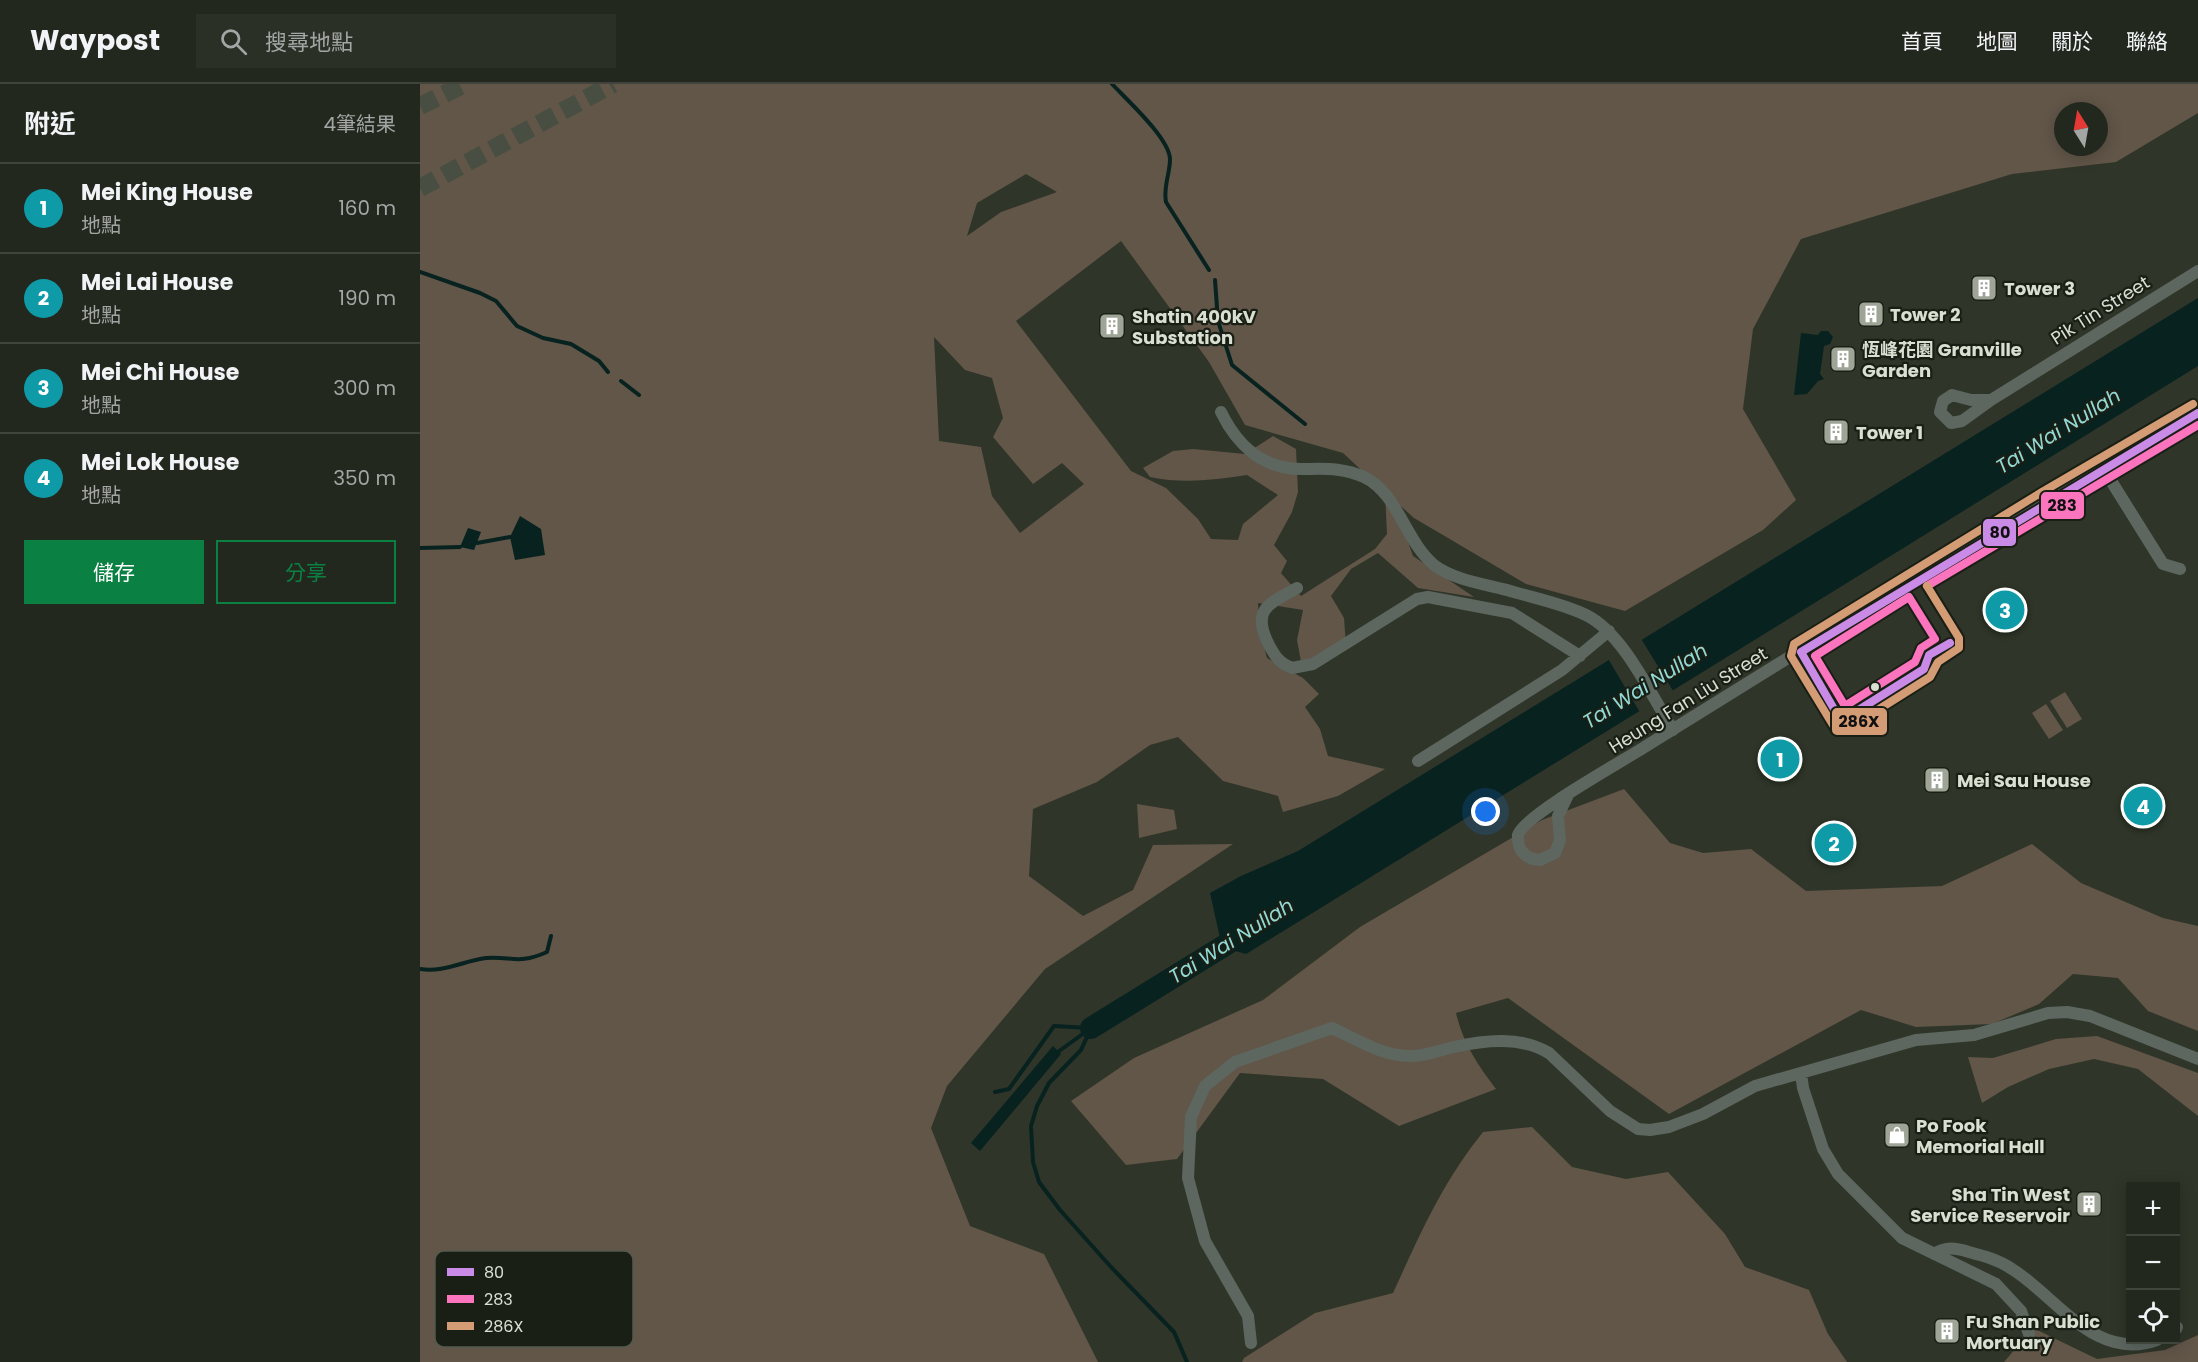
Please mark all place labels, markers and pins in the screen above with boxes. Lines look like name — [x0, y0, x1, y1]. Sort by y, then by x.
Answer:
building icon: Tower 3 — [1969, 273, 1999, 303]
place label: Tower 3 — [2004, 276, 2075, 301]
building icon: Tower 2 — [1856, 299, 1886, 329]
place label: Tower 2 — [1890, 302, 1961, 327]
place label: Shatin 400kV Substation — [1132, 304, 1256, 350]
building icon: Shatin 400kV Substation — [1097, 311, 1127, 341]
place label: 恆峰花園 Granville Garden — [1862, 337, 2022, 383]
building icon: 恆峰花園 Granville Garden — [1828, 344, 1858, 374]
building icon: Tower 1 — [1821, 417, 1851, 447]
place label: Tower 1 — [1856, 420, 1923, 445]
pin: 3 — [1986, 588, 2024, 632]
unlabelled marker — [1869, 681, 1881, 693]
pin: 1 — [1760, 736, 1800, 782]
building icon: Mei Sau House — [1922, 765, 1952, 795]
place label: Mei Sau House — [1957, 768, 2091, 793]
pin: 4 — [2124, 784, 2162, 828]
pin: 2 — [1814, 820, 1854, 866]
place label: Po Fook Memorial Hall — [1916, 1113, 2045, 1159]
shop icon: Po Fook Memorial Hall — [1882, 1120, 1912, 1150]
place label: Sha Tin West Service Reservoir — [1910, 1182, 2070, 1228]
building icon: Sha Tin West Service Reservoir — [2074, 1189, 2104, 1219]
place label: Fu Shan Public Mortuary — [1966, 1309, 2100, 1355]
building icon: Fu Shan Public Mortuary — [1932, 1316, 1962, 1346]

